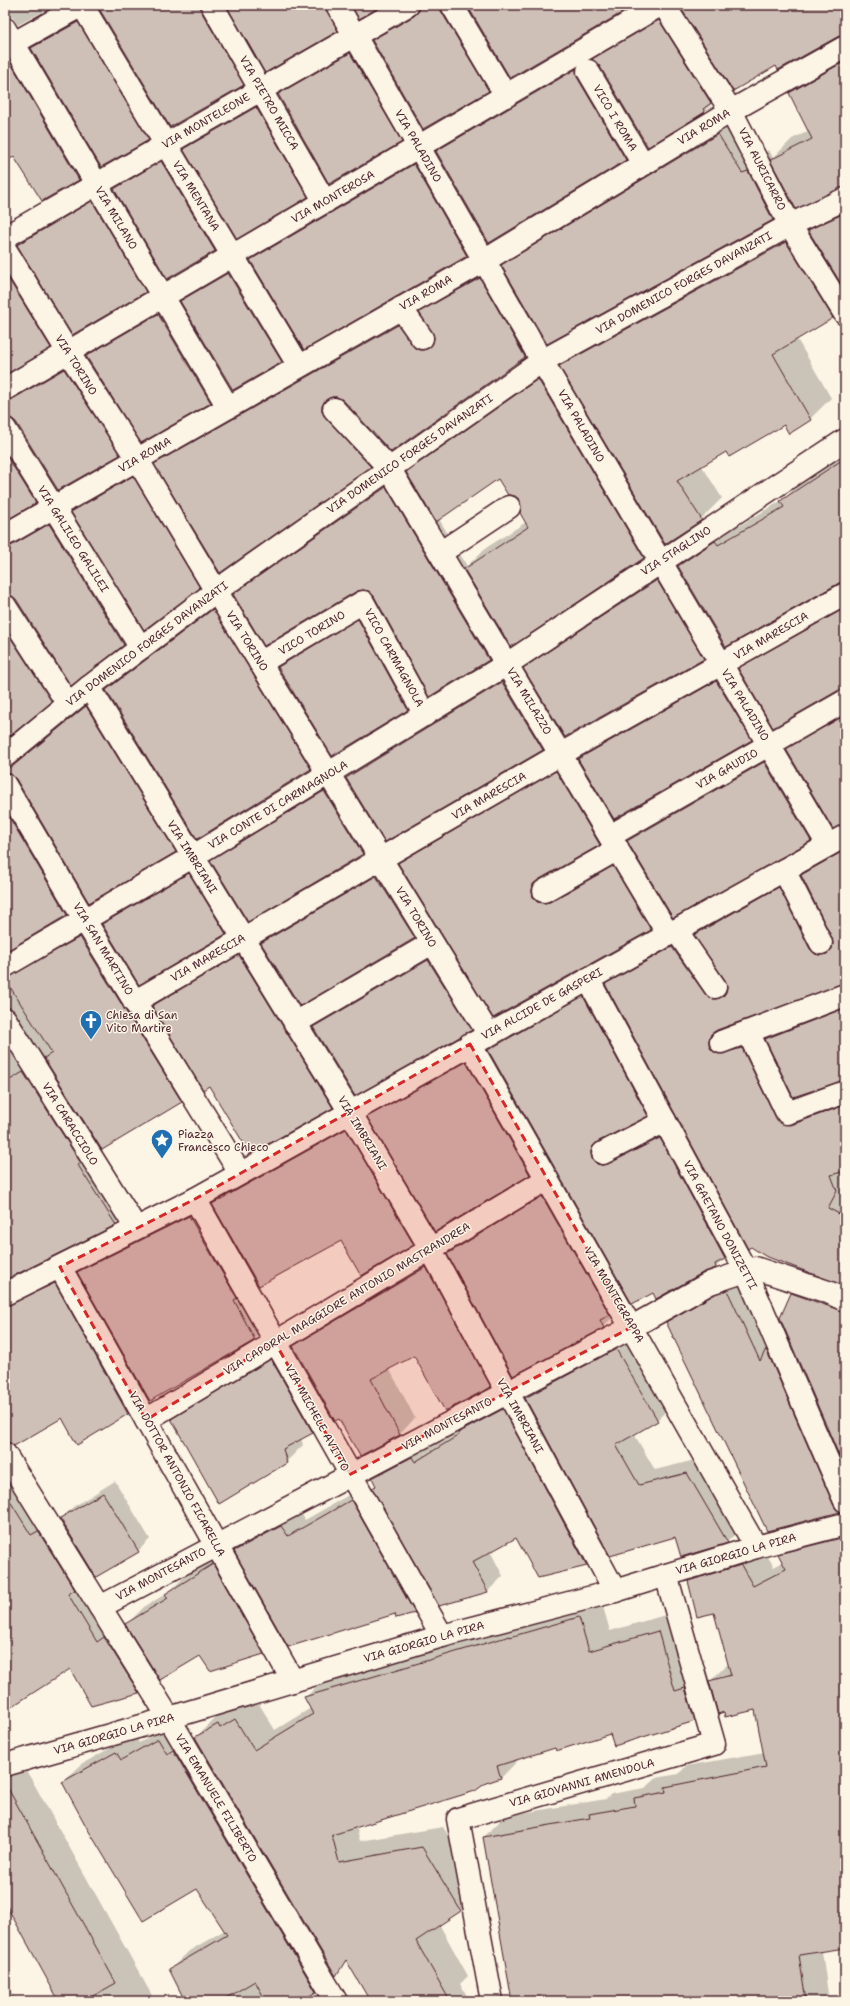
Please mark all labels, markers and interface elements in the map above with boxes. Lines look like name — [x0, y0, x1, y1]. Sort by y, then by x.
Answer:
street label: VIA PIETRO MICCA — [236, 53, 302, 153]
street label: VICO I ROMA — [589, 82, 641, 154]
street label: VIA MONTELEONE — [159, 90, 253, 152]
street label: VIA ROMA — [675, 105, 733, 149]
street label: VIA PALADINO — [391, 107, 445, 185]
street label: VIA AURICARRO — [735, 125, 789, 213]
street label: VIA MENTANA — [169, 158, 223, 234]
street label: VIA MONTEROSA — [289, 167, 377, 227]
street label: VIA MILANO — [91, 184, 141, 252]
street label: VIA DOMENICO FORGES DAVANZATI — [593, 228, 775, 338]
street label: VIA ROMA — [397, 272, 455, 314]
street label: VIA TORINO — [51, 332, 101, 398]
street label: VIA PALADINO — [554, 387, 608, 465]
street label: VIA DOMENICO FORGES DAVANZATI — [324, 391, 496, 517]
street label: VIA ROMA — [116, 434, 174, 476]
street label: VIA GALILEO GALILEI — [34, 483, 112, 595]
street label: VIA STAGLINO — [638, 523, 714, 579]
street label: VIA DOMENICO FORGES DAVANZATI — [63, 578, 231, 710]
street label: VICO CARMAGNOLA — [361, 606, 427, 710]
street label: VICO TORINO — [276, 607, 348, 659]
street label: VIA TORINO — [222, 608, 272, 674]
street label: VIA MARESCIA — [731, 609, 811, 663]
street label: VIA MILAZZO — [503, 665, 555, 738]
street label: VIA PALADINO — [717, 666, 773, 744]
street label: VIA GAUDIO — [693, 745, 761, 793]
street label: VIA CONTE DI CARMAGNOLA — [205, 757, 351, 853]
street label: VIA MARESCIA — [449, 769, 529, 823]
street label: VIA IMBRIANI — [163, 817, 221, 897]
street label: VIA TORINO — [392, 884, 440, 950]
street label: VIA SAN MARTINO — [69, 900, 137, 998]
street label: VIA MARESCIA — [168, 931, 248, 985]
street label: VIA ALCIDE DE GASPERI — [479, 964, 605, 1044]
church icon: Chiesa di San Vito Martire — [78, 1008, 104, 1041]
place label: Chiesa di San Vito Martire — [106, 1008, 178, 1036]
street label: VIA CARACCIOLO — [38, 1080, 102, 1168]
street label: VIA IMBRIANI — [334, 1093, 390, 1173]
place icon: Piazza Francesco Chieco — [149, 1127, 175, 1160]
place label: Piazza Francesco Chieco — [178, 1127, 269, 1155]
street label: VIA GAETANO DONIZETTI — [680, 1158, 760, 1292]
street label: VIA CAPORAL MAGGIORE ANTONIO MASTRANDREA — [221, 1219, 473, 1379]
street label: VIA MONTEGRAPPA — [580, 1244, 648, 1346]
street label: VIA MICHELE AVITTO — [281, 1362, 353, 1474]
street label: VIA IMBRIANI — [493, 1376, 547, 1456]
street label: VIA DOTTOR ANTONIO FICARELLA — [125, 1389, 229, 1559]
street label: VIA MONTESANTO — [399, 1394, 495, 1454]
street label: VIA GIORGIO LA PIRA — [674, 1530, 798, 1578]
street label: VIA MONTESANTO — [113, 1544, 209, 1604]
street label: VIA GIORGIO LA PIRA — [362, 1618, 486, 1666]
street label: VIA GIORGIO LA PIRA — [52, 1710, 176, 1758]
street label: VIA EMANUELE FILIBERTO — [172, 1731, 260, 1865]
street label: VIA GIOVANNI AMENDOLA — [508, 1755, 656, 1811]

